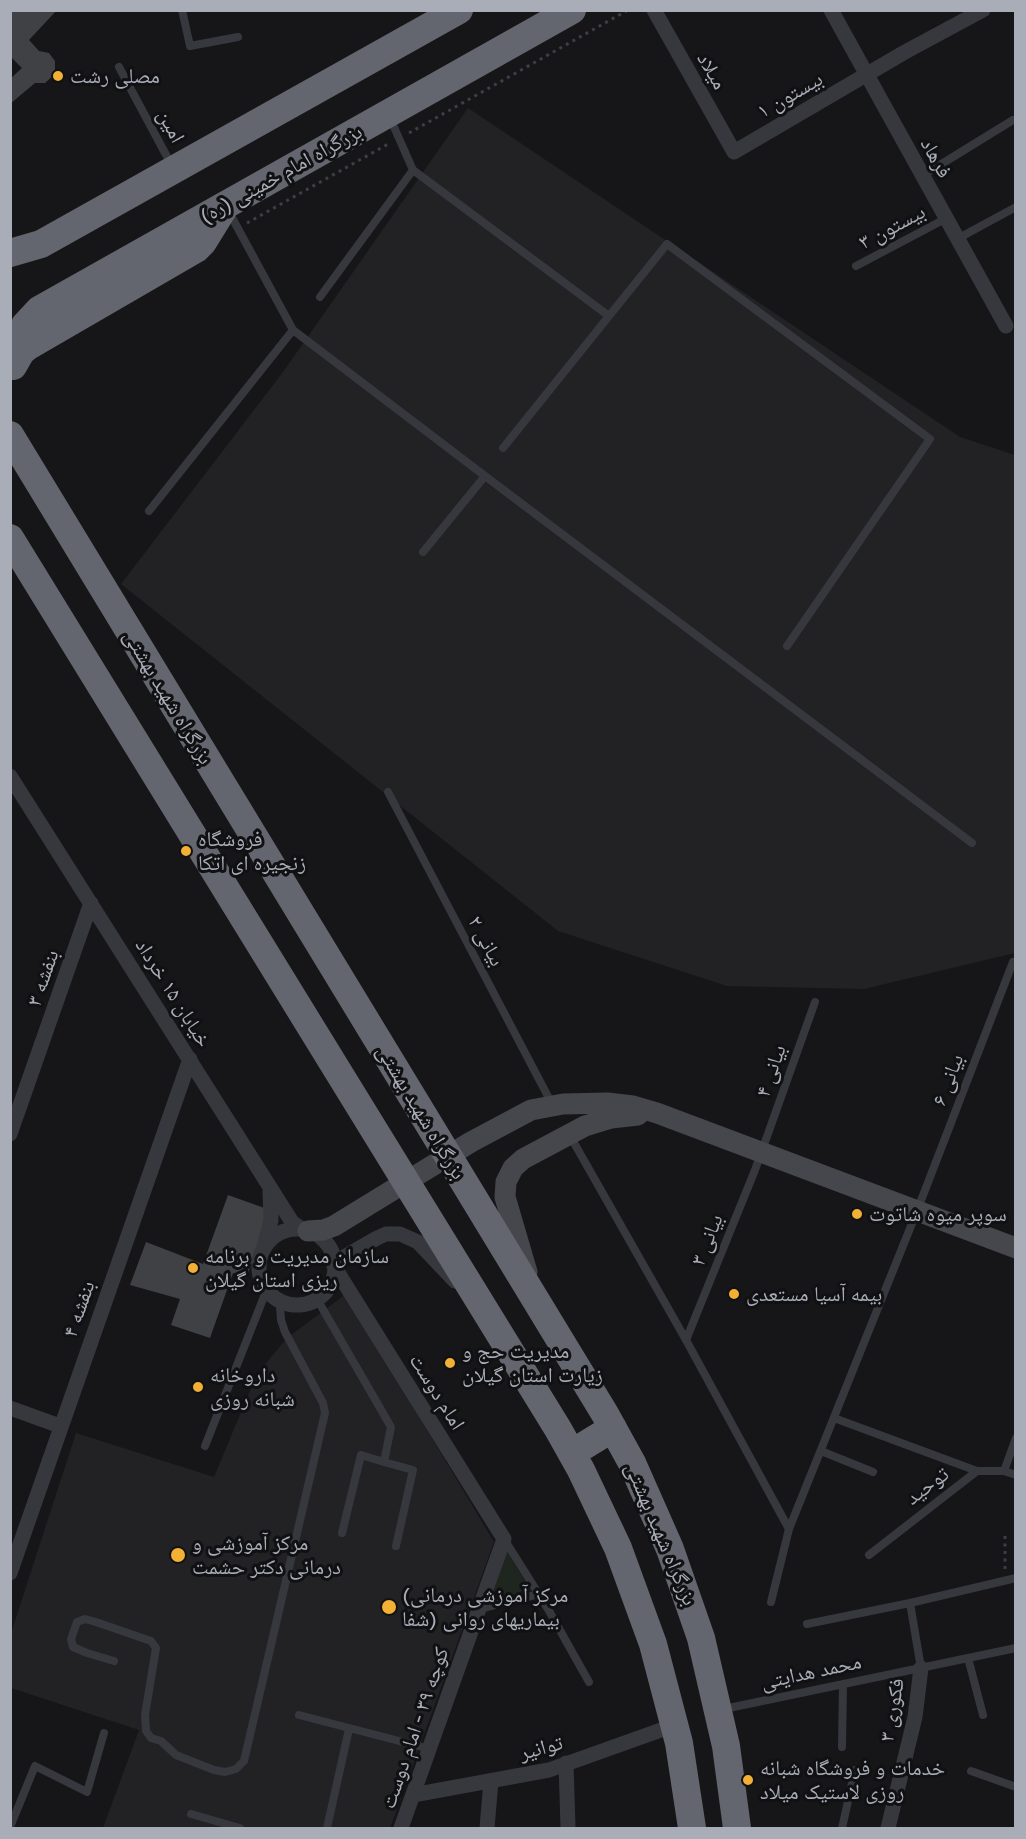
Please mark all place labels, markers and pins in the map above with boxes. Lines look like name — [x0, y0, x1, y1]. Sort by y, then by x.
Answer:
place label: مصلی رشت — [70, 63, 160, 89]
marker: مصلی رشت — [51, 69, 65, 83]
place label: فروشگاه زنجیره ای اتکا — [198, 826, 306, 876]
marker: فروشگاه زنجیره ای اتکا — [179, 844, 193, 858]
place label: سوپر میوه شاتوت — [869, 1201, 1007, 1227]
marker: سوپر میوه شاتوت — [850, 1207, 864, 1221]
place label: سازمان مدیریت و برنامه ریزی استان گیلان — [205, 1243, 389, 1293]
marker: سازمان مدیریت و برنامه ریزی استان گیلان — [186, 1261, 200, 1275]
place label: بیمه آسیا مستعدی — [746, 1281, 882, 1307]
marker: بیمه آسیا مستعدی — [727, 1287, 741, 1301]
place label: مدیریت حج و زیارت استان گیلان — [462, 1338, 603, 1388]
marker: مدیریت حج و زیارت استان گیلان — [443, 1356, 457, 1370]
place label: داروخانه شبانه روزی — [210, 1362, 295, 1412]
marker: داروخانه شبانه روزی — [191, 1380, 205, 1394]
place label: مرکز آموزشی و ‌درمانی دکتر حشمت — [192, 1530, 341, 1580]
marker: مرکز آموزشی و ‌درمانی دکتر حشمت — [169, 1546, 187, 1564]
place label: (مرکز آموزشی درمانی بیماریهای روانی (شفا — [402, 1582, 568, 1632]
marker: (مرکز آموزشی درمانی بیماریهای روانی (شفا — [380, 1598, 398, 1616]
place label: خدمات و فروشگاه شبانه روزی لاستیک میلاد — [760, 1755, 945, 1805]
marker: خدمات و فروشگاه شبانه روزی لاستیک میلاد — [741, 1773, 755, 1787]

